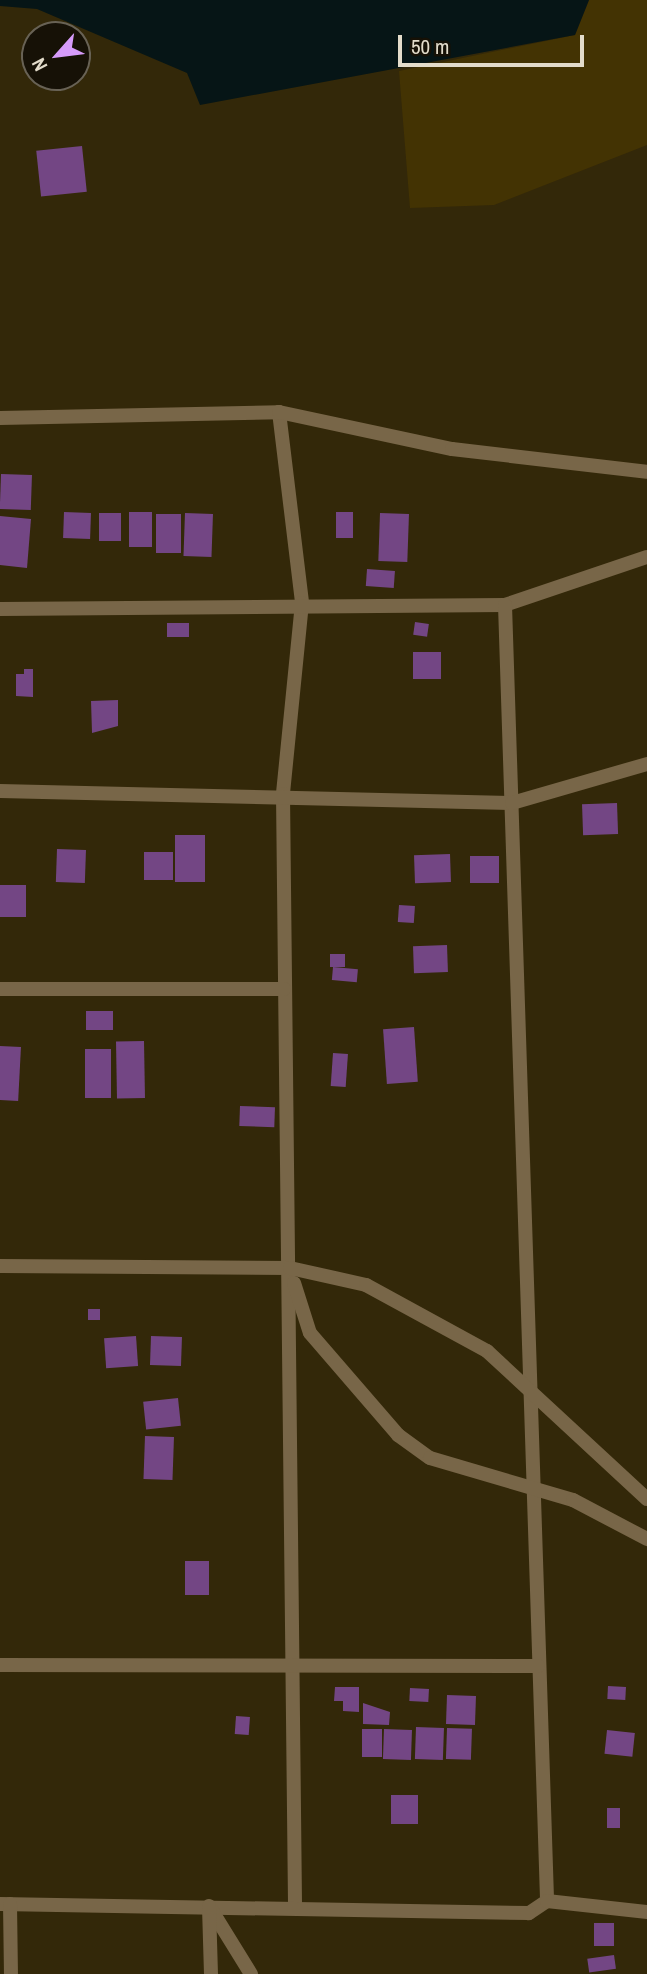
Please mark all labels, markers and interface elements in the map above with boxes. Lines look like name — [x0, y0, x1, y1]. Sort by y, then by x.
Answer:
north arrow — [21, 21, 91, 91]
scale bar — [402, 21, 588, 65]
text: 50 m — [411, 32, 449, 61]
text: N — [25, 54, 53, 76]

